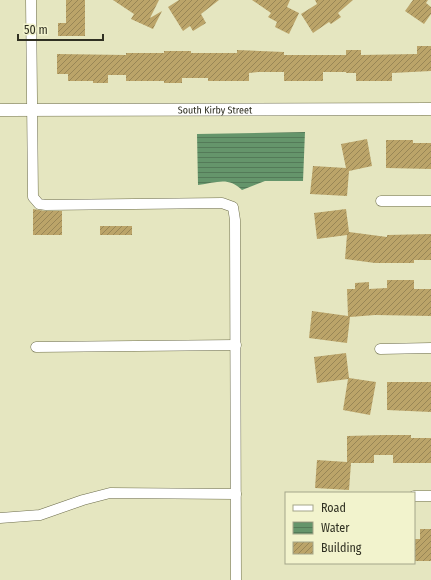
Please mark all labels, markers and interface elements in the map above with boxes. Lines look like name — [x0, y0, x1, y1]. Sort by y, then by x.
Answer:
scale bar — [18, 16, 103, 42]
text: 50 m — [24, 23, 48, 37]
street label: South Kirby Street — [178, 104, 253, 117]
legend — [285, 492, 415, 564]
text: Road — [321, 501, 346, 515]
text: Water — [321, 521, 350, 535]
text: Building — [321, 541, 362, 555]

